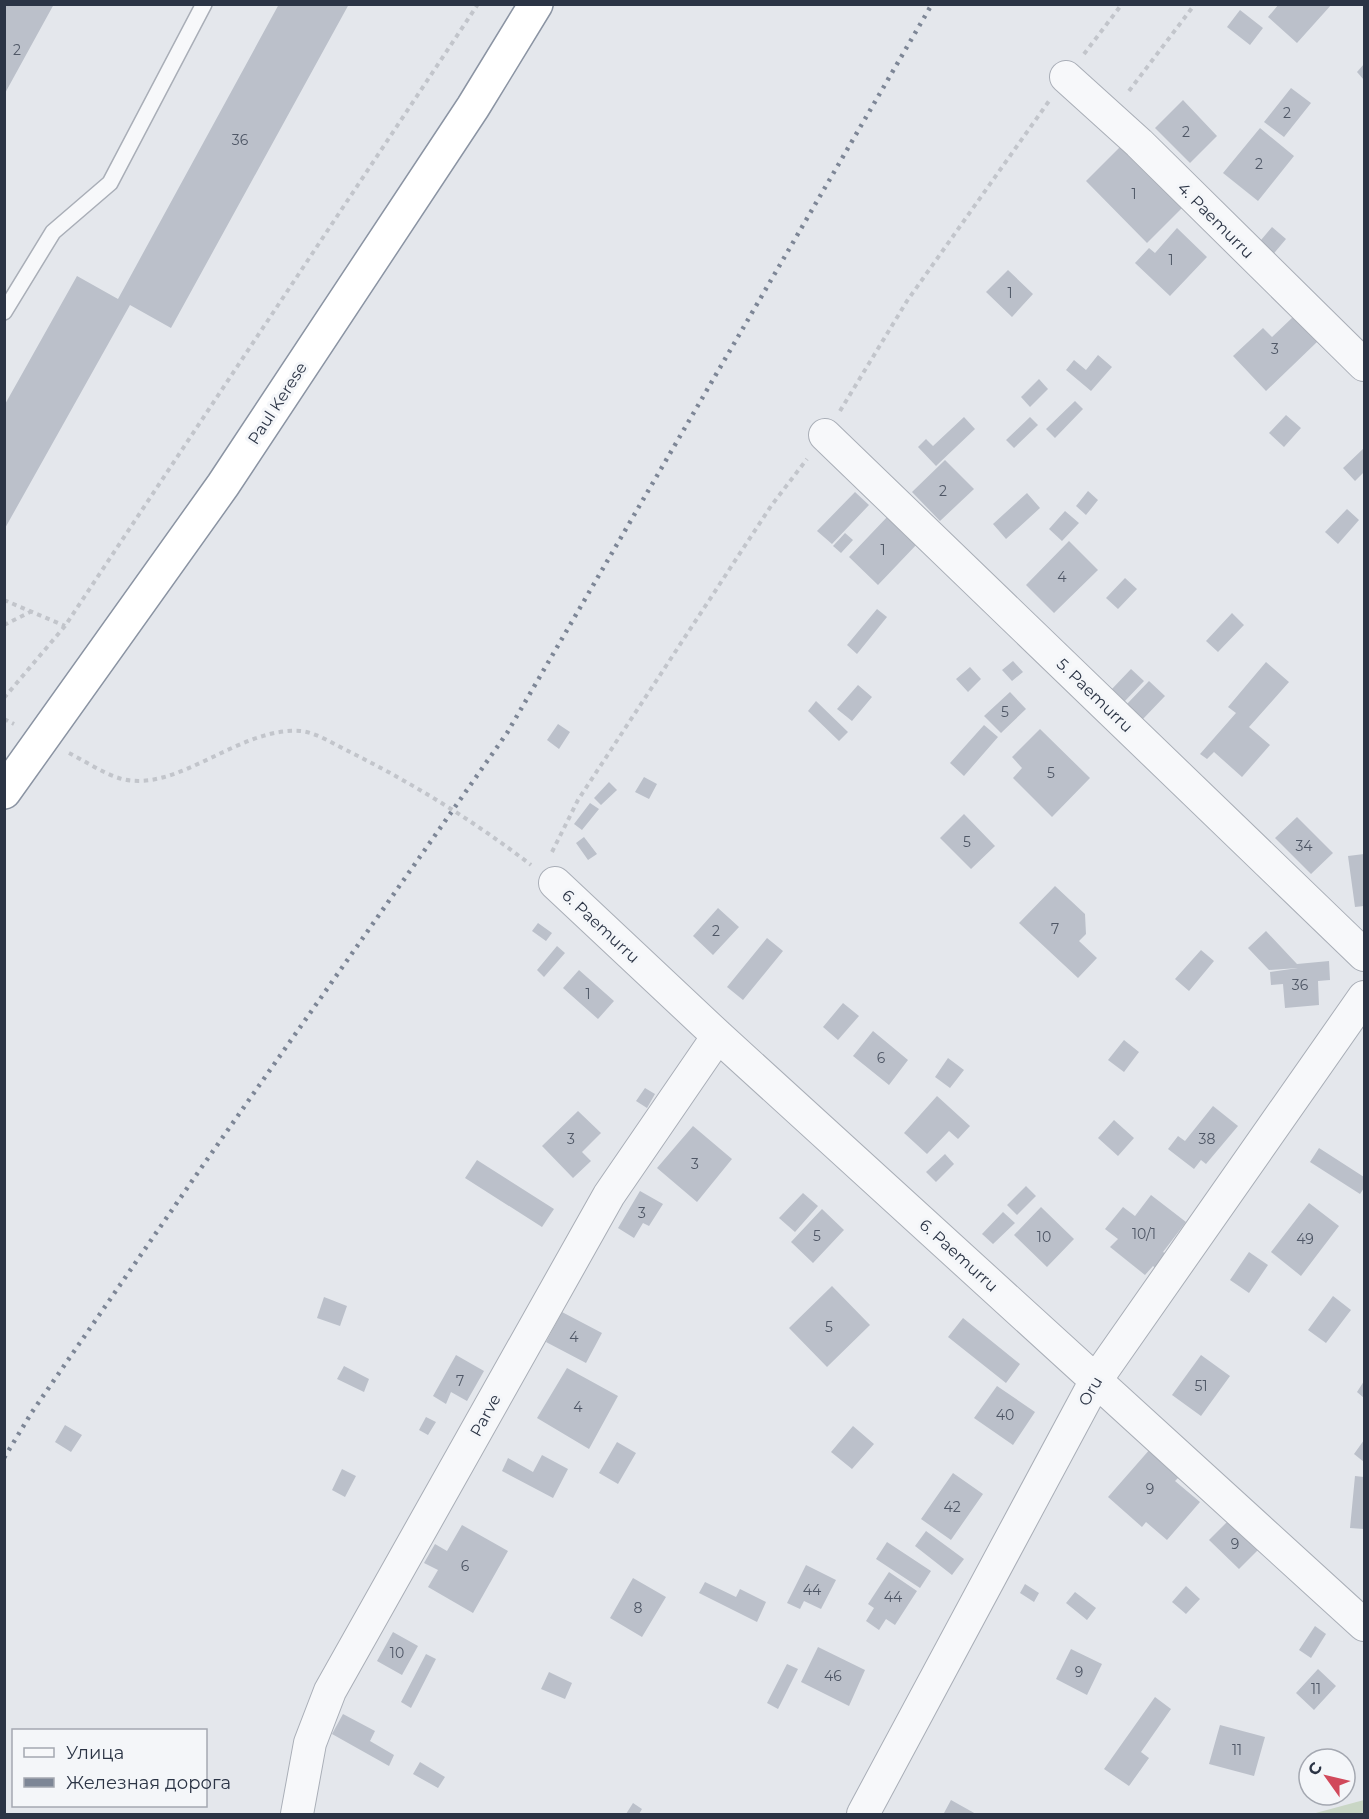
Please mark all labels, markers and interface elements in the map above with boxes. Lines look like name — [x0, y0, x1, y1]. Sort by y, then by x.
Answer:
house number: 2 — [13, 41, 21, 59]
house number: 2 — [1283, 104, 1291, 122]
house number: 2 — [1182, 123, 1190, 141]
house number: 36 — [232, 131, 249, 149]
house number: 2 — [1255, 155, 1263, 173]
street label: 4. Paemurru — [1174, 178, 1258, 262]
house number: 1 — [1131, 185, 1137, 203]
house number: 1 — [1168, 251, 1174, 269]
house number: 1 — [1007, 284, 1013, 302]
house number: 3 — [1271, 340, 1279, 358]
street label: Paul Kerese — [244, 359, 311, 448]
house number: 2 — [939, 482, 947, 500]
house number: 1 — [880, 541, 886, 559]
house number: 4 — [1057, 568, 1067, 586]
street label: 5. Paemurru — [1053, 654, 1137, 736]
house number: 5 — [1001, 703, 1009, 721]
house number: 5 — [1047, 764, 1055, 782]
house number: 5 — [963, 833, 971, 851]
house number: 34 — [1295, 837, 1313, 855]
street label: 6. Paemurru — [558, 886, 643, 967]
house number: 7 — [1051, 920, 1059, 938]
house number: 2 — [712, 922, 720, 940]
house number: 36 — [1292, 976, 1309, 994]
house number: 1 — [585, 985, 591, 1003]
house number: 6 — [877, 1049, 886, 1067]
house number: 3 — [567, 1130, 575, 1148]
house number: 38 — [1199, 1130, 1215, 1148]
house number: 3 — [691, 1155, 699, 1173]
house number: 3 — [638, 1204, 646, 1222]
street label: 6. Paemurru — [916, 1215, 1002, 1296]
house number: 10/1 — [1132, 1225, 1156, 1243]
house number: 5 — [813, 1227, 821, 1245]
house number: 10 — [1037, 1228, 1051, 1246]
house number: 49 — [1296, 1230, 1314, 1248]
house number: 5 — [825, 1318, 833, 1336]
house number: 4 — [569, 1328, 579, 1346]
house number: 7 — [456, 1372, 464, 1390]
street label: Oru — [1075, 1373, 1106, 1409]
house number: 51 — [1195, 1377, 1207, 1395]
street label: Parve — [466, 1391, 505, 1440]
house number: 4 — [573, 1398, 583, 1416]
house number: 40 — [996, 1406, 1014, 1424]
house number: 9 — [1146, 1480, 1154, 1498]
house number: 42 — [943, 1498, 961, 1516]
house number: 9 — [1231, 1535, 1239, 1553]
house number: 6 — [461, 1557, 470, 1575]
house number: 44 — [803, 1581, 822, 1599]
house number: 44 — [884, 1588, 903, 1606]
house number: 8 — [634, 1599, 643, 1617]
house number: 10 — [390, 1644, 404, 1662]
house number: 9 — [1075, 1663, 1083, 1681]
house number: 46 — [824, 1667, 842, 1685]
house number: 11 — [1311, 1680, 1321, 1698]
legend — [12, 1729, 207, 1807]
house number: 11 — [1232, 1741, 1242, 1759]
text: Улица — [66, 1742, 124, 1764]
north arrow — [1297, 1747, 1357, 1807]
text: С — [1304, 1758, 1326, 1779]
text: Железная дорога — [66, 1772, 231, 1794]

